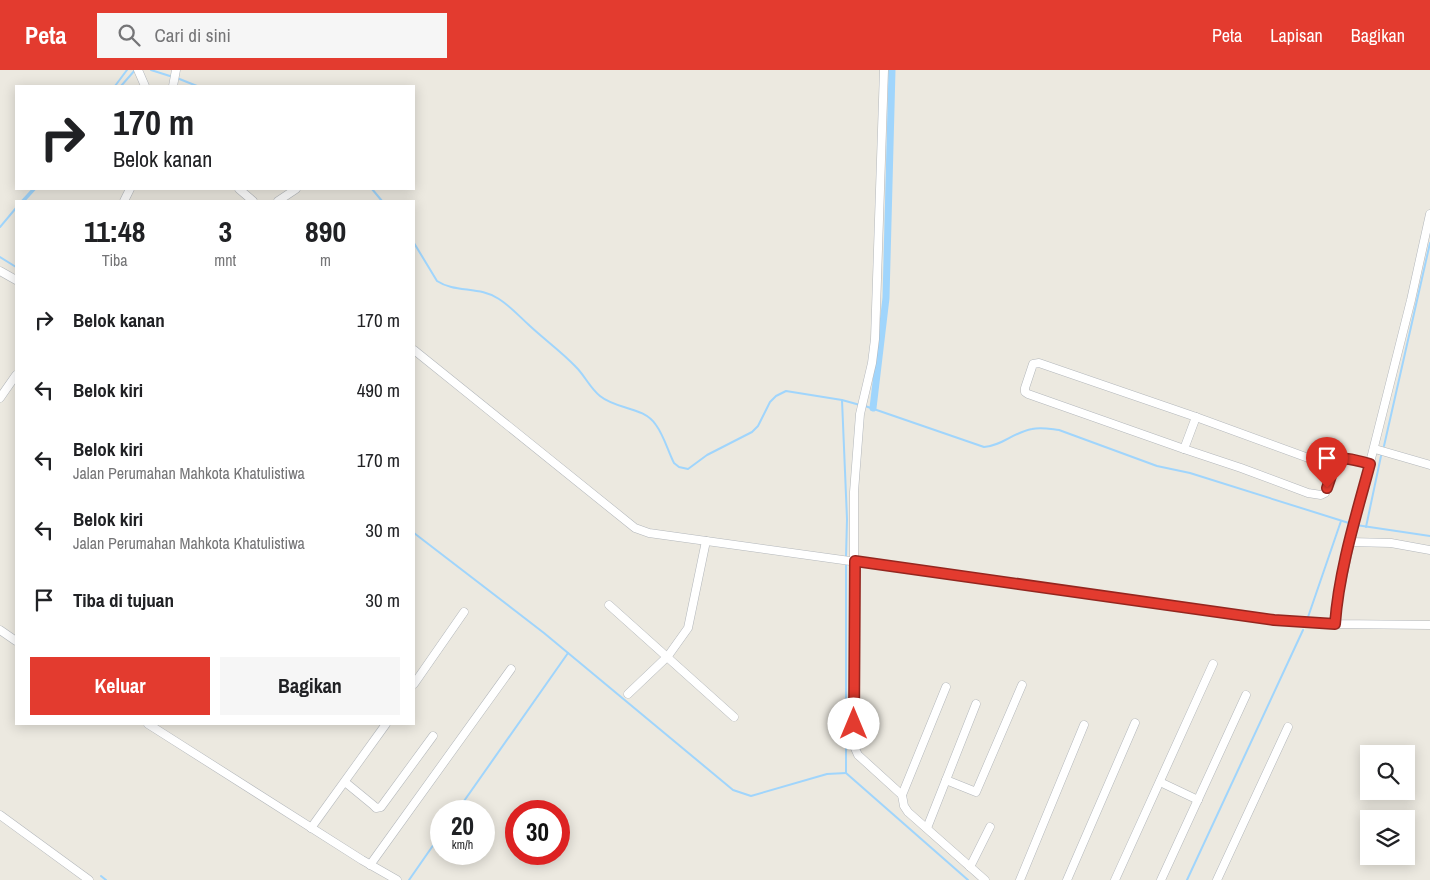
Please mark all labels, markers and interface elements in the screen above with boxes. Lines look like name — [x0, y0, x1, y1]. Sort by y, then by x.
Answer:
search box — [97, 13, 447, 58]
text: Peta — [25, 19, 67, 51]
icon: search — [115, 21, 143, 49]
text: Cari di sini — [155, 22, 231, 48]
text: Peta — [1212, 23, 1242, 48]
text: Lapisan — [1270, 23, 1323, 48]
text: Bagikan — [1351, 23, 1405, 48]
text: 170 m — [113, 99, 194, 146]
icon: right — [30, 105, 95, 170]
text: Belok kanan — [113, 144, 212, 174]
text: 11:48 — [84, 211, 145, 251]
text: 3 — [218, 211, 232, 251]
text: 890 — [305, 211, 346, 251]
text: Tiba — [102, 249, 128, 271]
text: mnt — [214, 249, 236, 271]
text: m — [320, 249, 331, 271]
icon: right — [30, 306, 58, 334]
text: Belok kanan — [73, 307, 165, 333]
text: 170 m — [357, 307, 400, 333]
icon: left — [30, 376, 58, 404]
text: Belok kiri — [73, 377, 143, 403]
text: 490 m — [357, 377, 400, 403]
text: Belok kiri — [73, 436, 143, 462]
pin — [1306, 437, 1348, 488]
icon: arrive — [1313, 444, 1341, 472]
icon: left — [30, 446, 58, 474]
text: 170 m — [357, 447, 400, 473]
text: Jalan Perumahan Mahkota Khatulistiwa — [73, 462, 305, 484]
text: Belok kiri — [73, 506, 143, 532]
icon: left — [30, 516, 58, 544]
text: 30 m — [365, 517, 400, 543]
text: Jalan Perumahan Mahkota Khatulistiwa — [73, 532, 305, 554]
icon: arrive — [30, 586, 58, 614]
text: Tiba di tujuan — [73, 587, 174, 613]
text: 30 m — [365, 587, 400, 613]
button: Keluar — [30, 657, 210, 715]
button: Bagikan — [220, 657, 400, 715]
position arrow — [827, 697, 879, 749]
map controls — [1360, 745, 1415, 865]
button: search — [1360, 745, 1415, 800]
speed limit sign: 30 — [505, 800, 570, 865]
text: 20 — [451, 809, 474, 843]
button: layers — [1360, 810, 1415, 865]
text: km/h — [452, 837, 473, 853]

